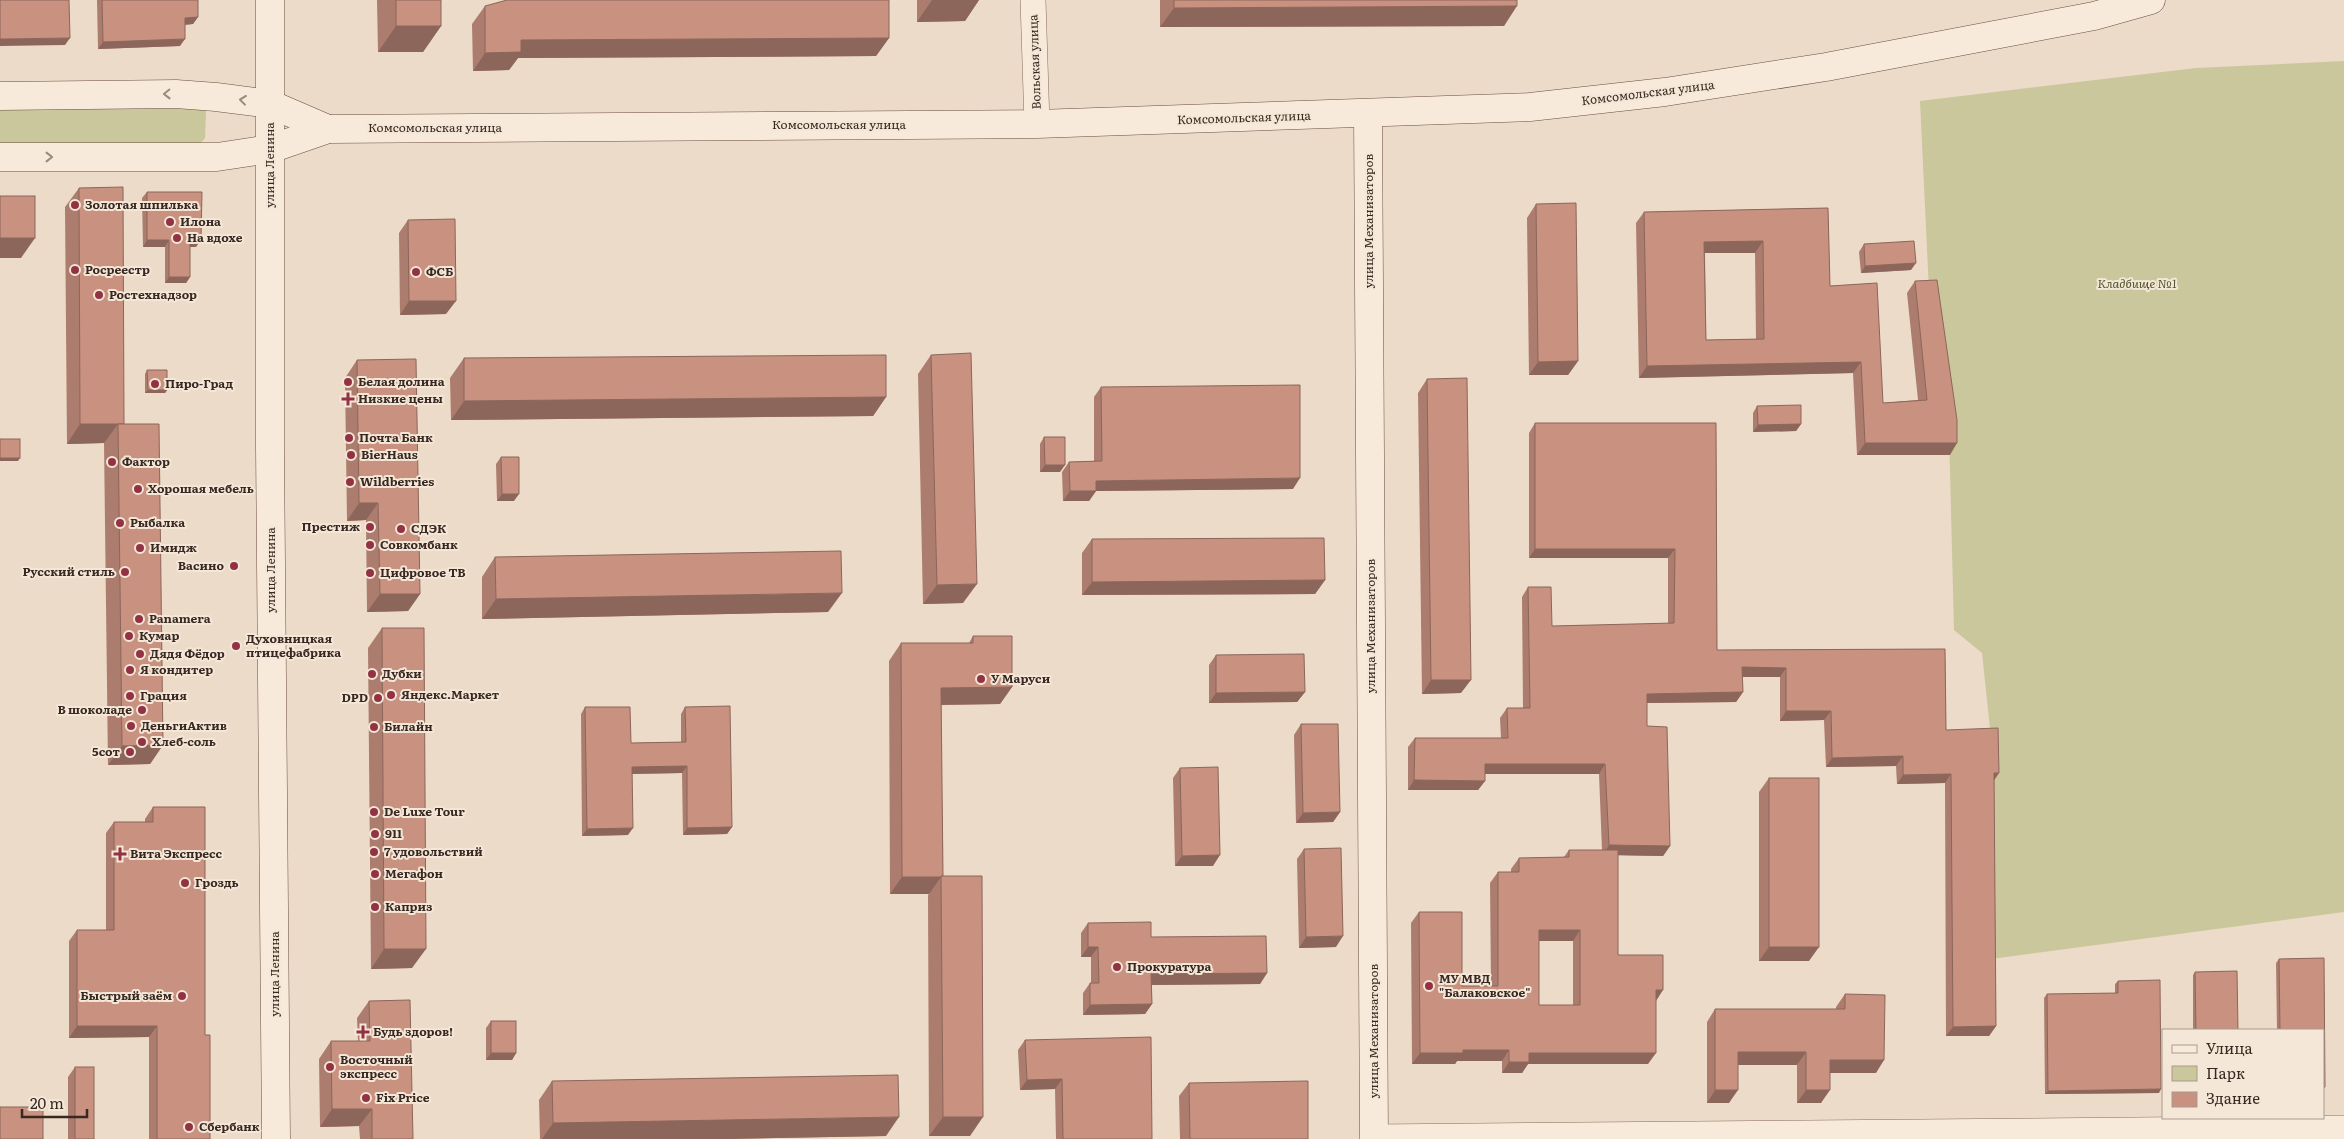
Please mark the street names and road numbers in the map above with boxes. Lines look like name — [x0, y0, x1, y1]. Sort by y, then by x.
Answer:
street label: Вольская улица — [1023, 14, 1045, 110]
street label: Комсомольская улица — [1580, 75, 1716, 109]
street label: Комсомольская улица — [1177, 106, 1312, 128]
street label: Комсомольская улица — [772, 115, 907, 133]
street label: Комсомольская улица — [368, 118, 503, 136]
street label: улица Ленина — [260, 122, 278, 208]
street label: улица Механизаторов — [1359, 154, 1377, 288]
street label: улица Ленина — [261, 527, 279, 613]
street label: улица Механизаторов — [1361, 559, 1379, 693]
street label: улица Ленина — [265, 931, 283, 1017]
street label: улица Механизаторов — [1364, 964, 1382, 1098]

